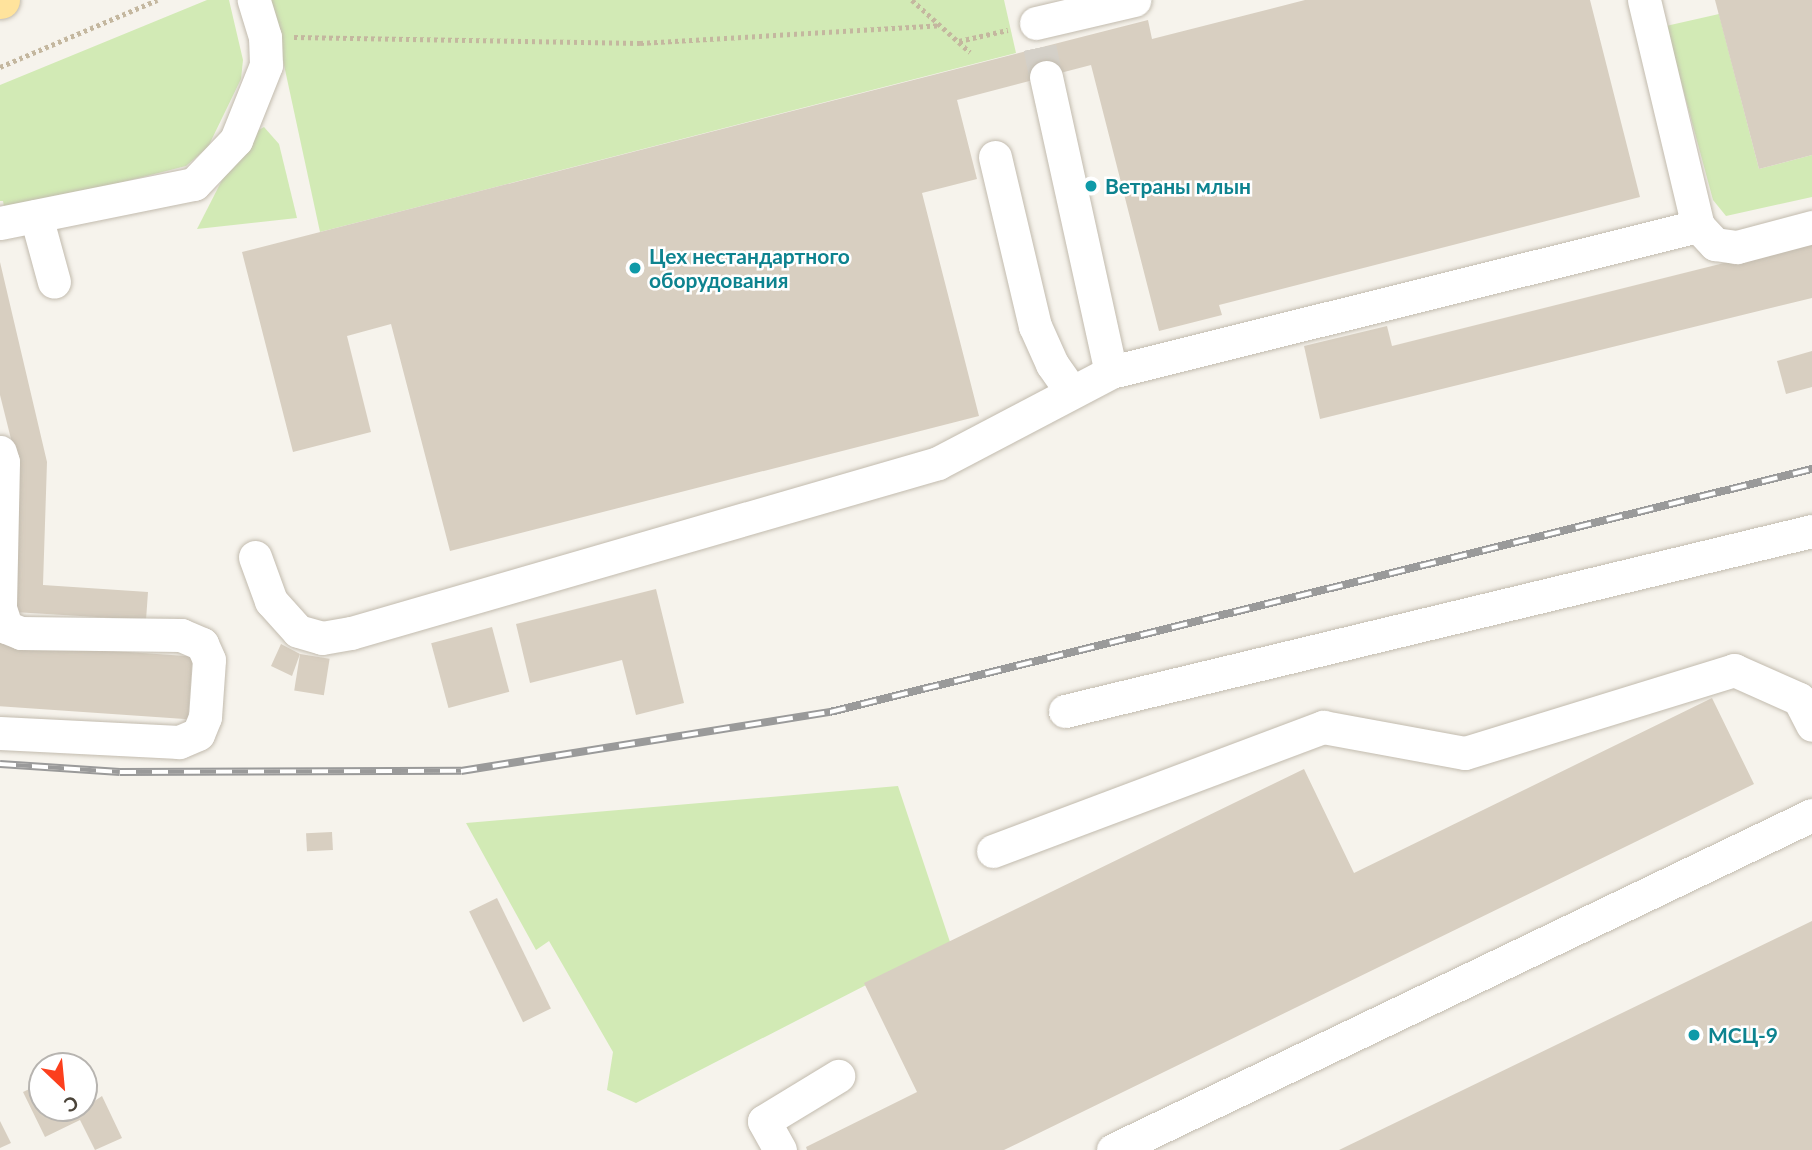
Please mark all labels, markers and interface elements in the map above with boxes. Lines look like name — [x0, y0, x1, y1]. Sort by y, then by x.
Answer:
place label: Ветраны млын — [1105, 173, 1251, 199]
marker: Ветраны млын — [1083, 178, 1099, 194]
place label: Цех нестандартного оборудования — [649, 243, 850, 293]
marker: Цех нестандартного оборудования — [627, 260, 643, 276]
place label: МСЦ-9 — [1708, 1022, 1778, 1048]
marker: МСЦ-9 — [1686, 1027, 1702, 1043]
north arrow — [28, 1052, 98, 1122]
text: С — [61, 1091, 82, 1118]

